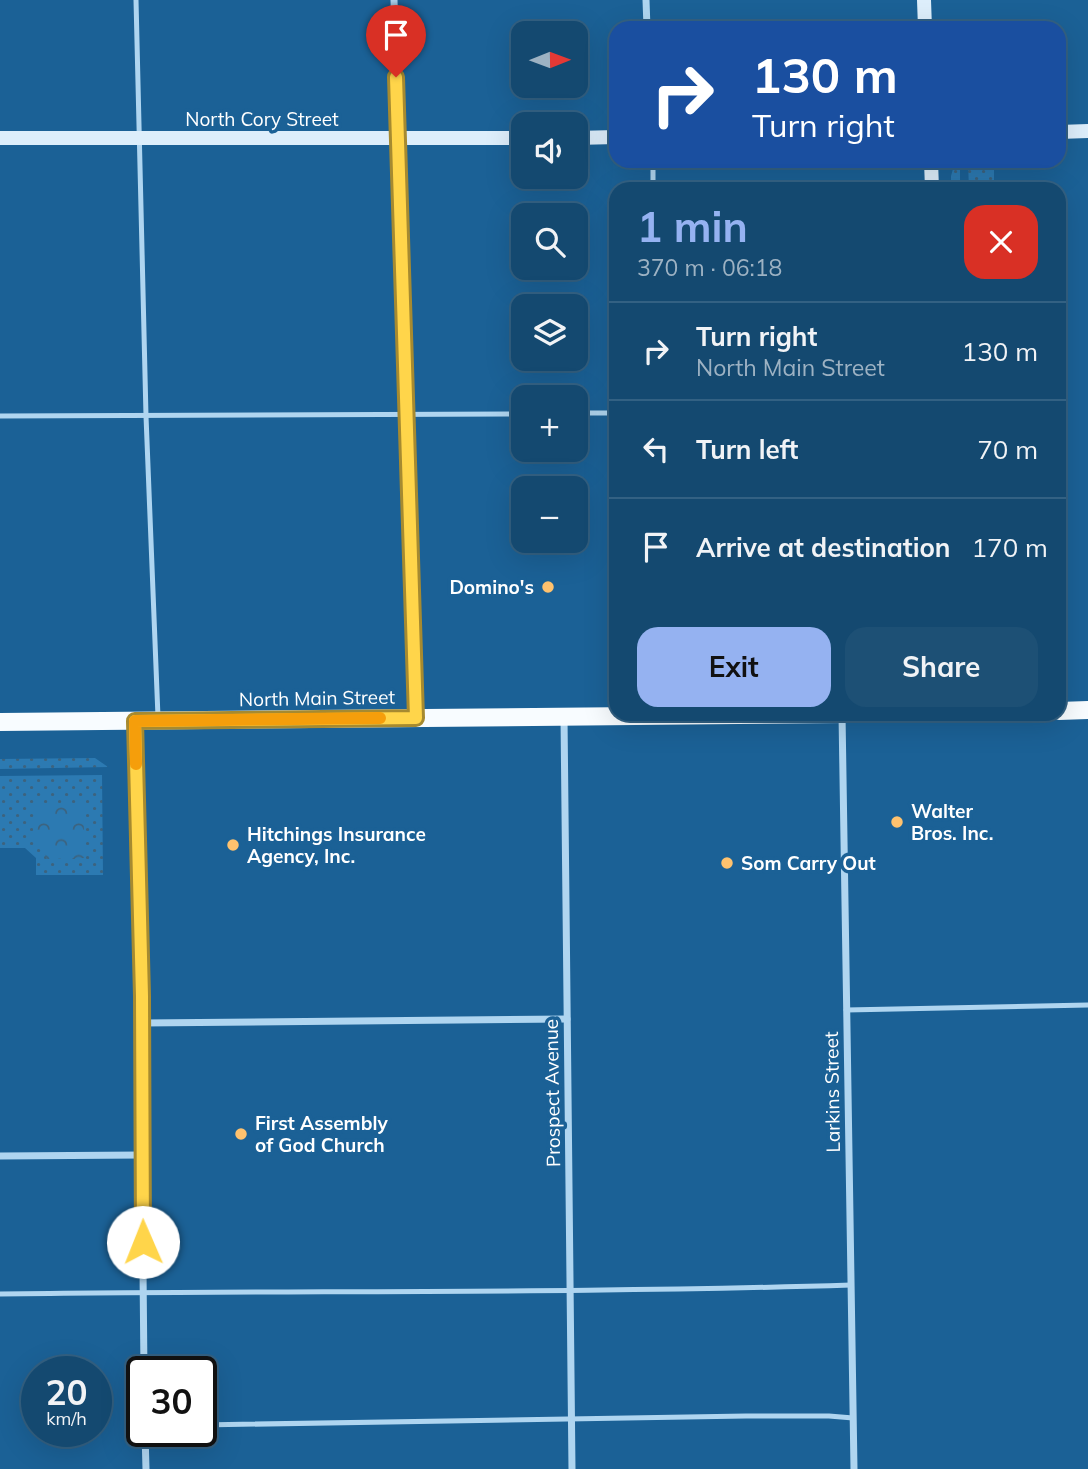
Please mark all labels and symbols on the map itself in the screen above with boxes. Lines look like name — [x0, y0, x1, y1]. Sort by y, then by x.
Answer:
pin — [366, 5, 426, 77]
north arrow — [511, 21, 588, 98]
street label: North Cory Street — [185, 107, 339, 131]
place label: Domino's — [449, 575, 534, 599]
marker: Domino's — [540, 579, 556, 595]
street label: North Main Street — [239, 685, 396, 711]
place label: Walter Bros. Inc. — [911, 799, 993, 845]
marker: Walter Bros. Inc. — [889, 814, 905, 830]
place label: Hitchings Insurance Agency, Inc. — [247, 822, 426, 868]
marker: Hitchings Insurance Agency, Inc. — [225, 837, 241, 853]
place label: Som Carry Out — [741, 851, 876, 875]
marker: Som Carry Out — [719, 855, 735, 871]
street label: Prospect Avenue — [539, 1019, 565, 1167]
street label: Larkins Street — [819, 1031, 845, 1153]
place label: First Assembly of God Church — [255, 1111, 388, 1157]
marker: First Assembly of God Church — [233, 1126, 249, 1142]
position arrow — [106, 1205, 180, 1279]
speed limit sign: 30 — [126, 1356, 217, 1447]

